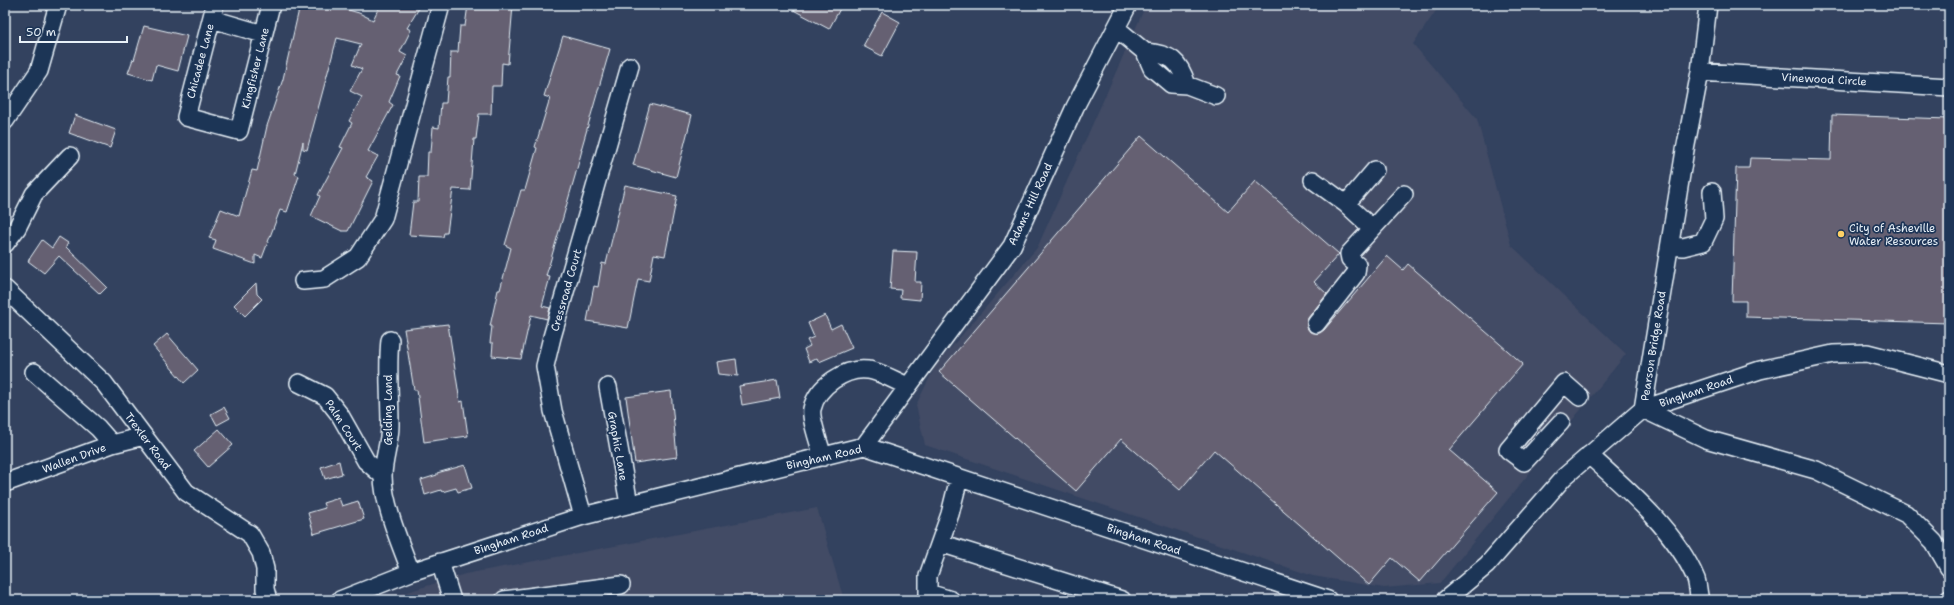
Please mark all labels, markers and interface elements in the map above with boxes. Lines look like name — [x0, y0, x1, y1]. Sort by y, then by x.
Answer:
scale bar — [20, 18, 127, 44]
street label: Chicadee Lane — [183, 22, 218, 100]
text: 50 m — [26, 24, 56, 40]
street label: Kingfisher Lane — [238, 26, 273, 110]
street label: Vinewood Circle — [1781, 70, 1867, 89]
street label: Adams Hill Road — [1005, 161, 1056, 248]
place label: City of Asheville Water Resources — [1849, 221, 1938, 249]
marker: City of Asheville Water Resources — [1836, 229, 1846, 239]
street label: Cressroad Court — [548, 247, 585, 333]
street label: Pearson Bridge Road — [1637, 290, 1670, 402]
street label: Bingham Road — [1657, 372, 1735, 411]
street label: Gelding Land — [381, 374, 396, 446]
street label: Palm Court — [321, 397, 366, 454]
street label: Trexler Road — [121, 410, 174, 473]
street label: Graphic Lane — [604, 410, 631, 482]
street label: Wallen Drive — [40, 440, 108, 477]
street label: Bingham Road — [785, 441, 863, 473]
street label: Bingham Road — [472, 520, 550, 559]
street label: Bingham Road — [1105, 520, 1183, 559]

